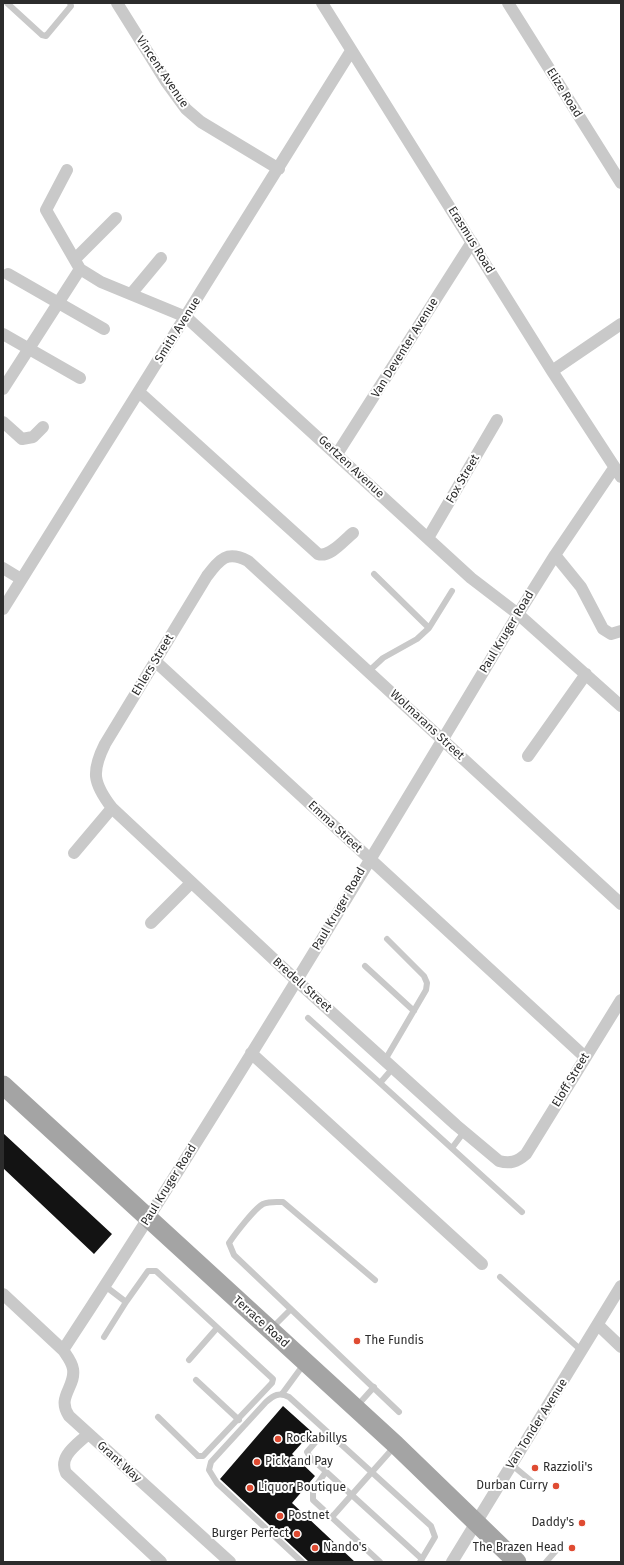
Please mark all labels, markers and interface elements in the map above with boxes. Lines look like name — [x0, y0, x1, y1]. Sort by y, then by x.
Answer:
street label: Vincent Avenue — [133, 33, 191, 111]
street label: Elize Road — [543, 66, 585, 120]
street label: Erasmus Road — [445, 204, 497, 276]
street label: Smith Avenue — [152, 295, 204, 365]
street label: Van Deventer Avenue — [368, 295, 442, 401]
street label: Gertzen Avenue — [315, 433, 387, 501]
street label: Fox Street — [443, 452, 483, 506]
street label: Paul Kruger Road — [477, 588, 537, 676]
street label: Ehlers Street — [129, 632, 177, 698]
street label: Wolmarans Street — [387, 687, 467, 763]
street label: Emma Street — [305, 798, 365, 856]
street label: Paul Kruger Road — [309, 865, 369, 953]
street label: Bredell Street — [269, 955, 335, 1015]
street label: Eloff Street — [549, 1050, 593, 1110]
street label: Paul Kruger Road — [138, 1142, 200, 1228]
street label: Terrace Road — [230, 1293, 292, 1351]
place label: The Fundis — [365, 1334, 424, 1348]
marker: The Fundis — [352, 1336, 362, 1346]
street label: Van Tonder Avenue — [503, 1376, 571, 1472]
place label: Rockabillys — [286, 1432, 347, 1446]
marker: Rockabillys — [273, 1434, 283, 1444]
street label: Grant Way — [94, 1438, 144, 1486]
place label: Pick and Pay — [265, 1455, 333, 1469]
marker: Pick and Pay — [252, 1457, 262, 1467]
place label: Razzioli's — [543, 1461, 593, 1475]
marker: Razzioli's — [530, 1463, 540, 1473]
place label: Durban Curry — [476, 1479, 548, 1493]
place label: Liquor Boutique — [258, 1481, 346, 1495]
marker: Durban Curry — [551, 1481, 561, 1491]
marker: Liquor Boutique — [245, 1483, 255, 1493]
place label: Postnet — [288, 1509, 329, 1523]
marker: Postnet — [275, 1511, 285, 1521]
place label: Daddy's — [531, 1516, 574, 1530]
marker: Daddy's — [577, 1518, 587, 1528]
place label: Burger Perfect — [212, 1527, 289, 1541]
marker: Burger Perfect — [292, 1529, 302, 1539]
place label: Nando's — [323, 1541, 367, 1555]
place label: The Brazen Head — [473, 1541, 564, 1555]
marker: Nando's — [310, 1543, 320, 1553]
marker: The Brazen Head — [567, 1543, 577, 1553]

